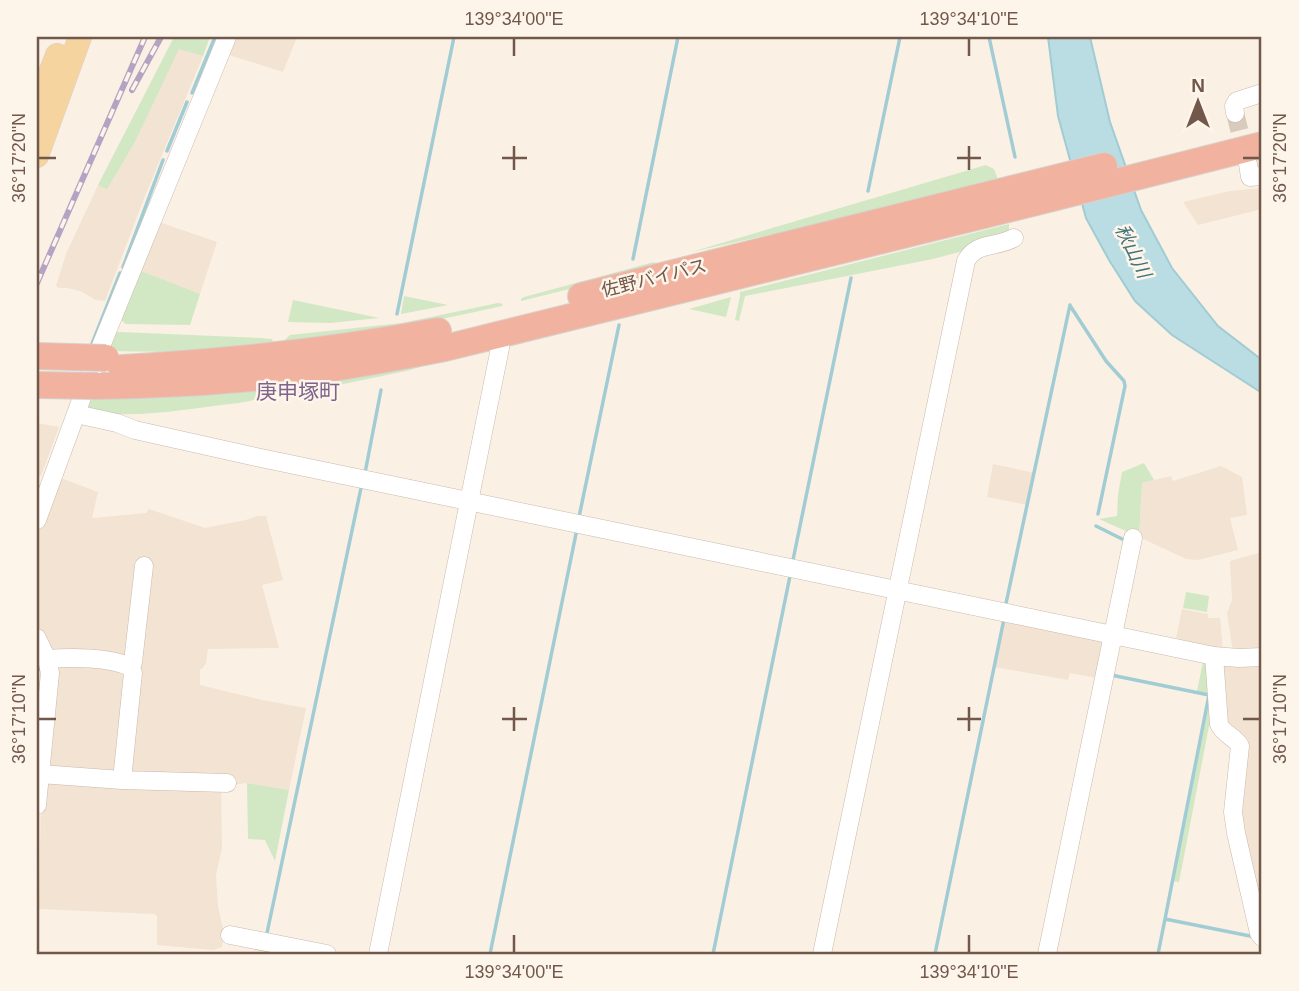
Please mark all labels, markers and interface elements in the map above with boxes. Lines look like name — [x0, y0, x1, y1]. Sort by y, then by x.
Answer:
text: 139°34'00"E — [464, 9, 564, 29]
text: 139°34'10"E — [919, 9, 1019, 29]
north arrow — [1162, 66, 1232, 136]
text: N — [1191, 75, 1205, 96]
text: 36°17'20"N — [9, 113, 29, 203]
text: 36°17'20"N — [1270, 113, 1290, 203]
water label: 秋山川 — [1111, 221, 1156, 283]
street label: 佐野バイパス — [599, 255, 709, 301]
district label: 庚申塚町 — [256, 380, 340, 403]
text: 36°17'10"N — [9, 674, 29, 764]
text: 36°17'10"N — [1270, 674, 1290, 764]
text: 139°34'00"E — [464, 962, 564, 982]
text: 139°34'10"E — [919, 962, 1019, 982]

